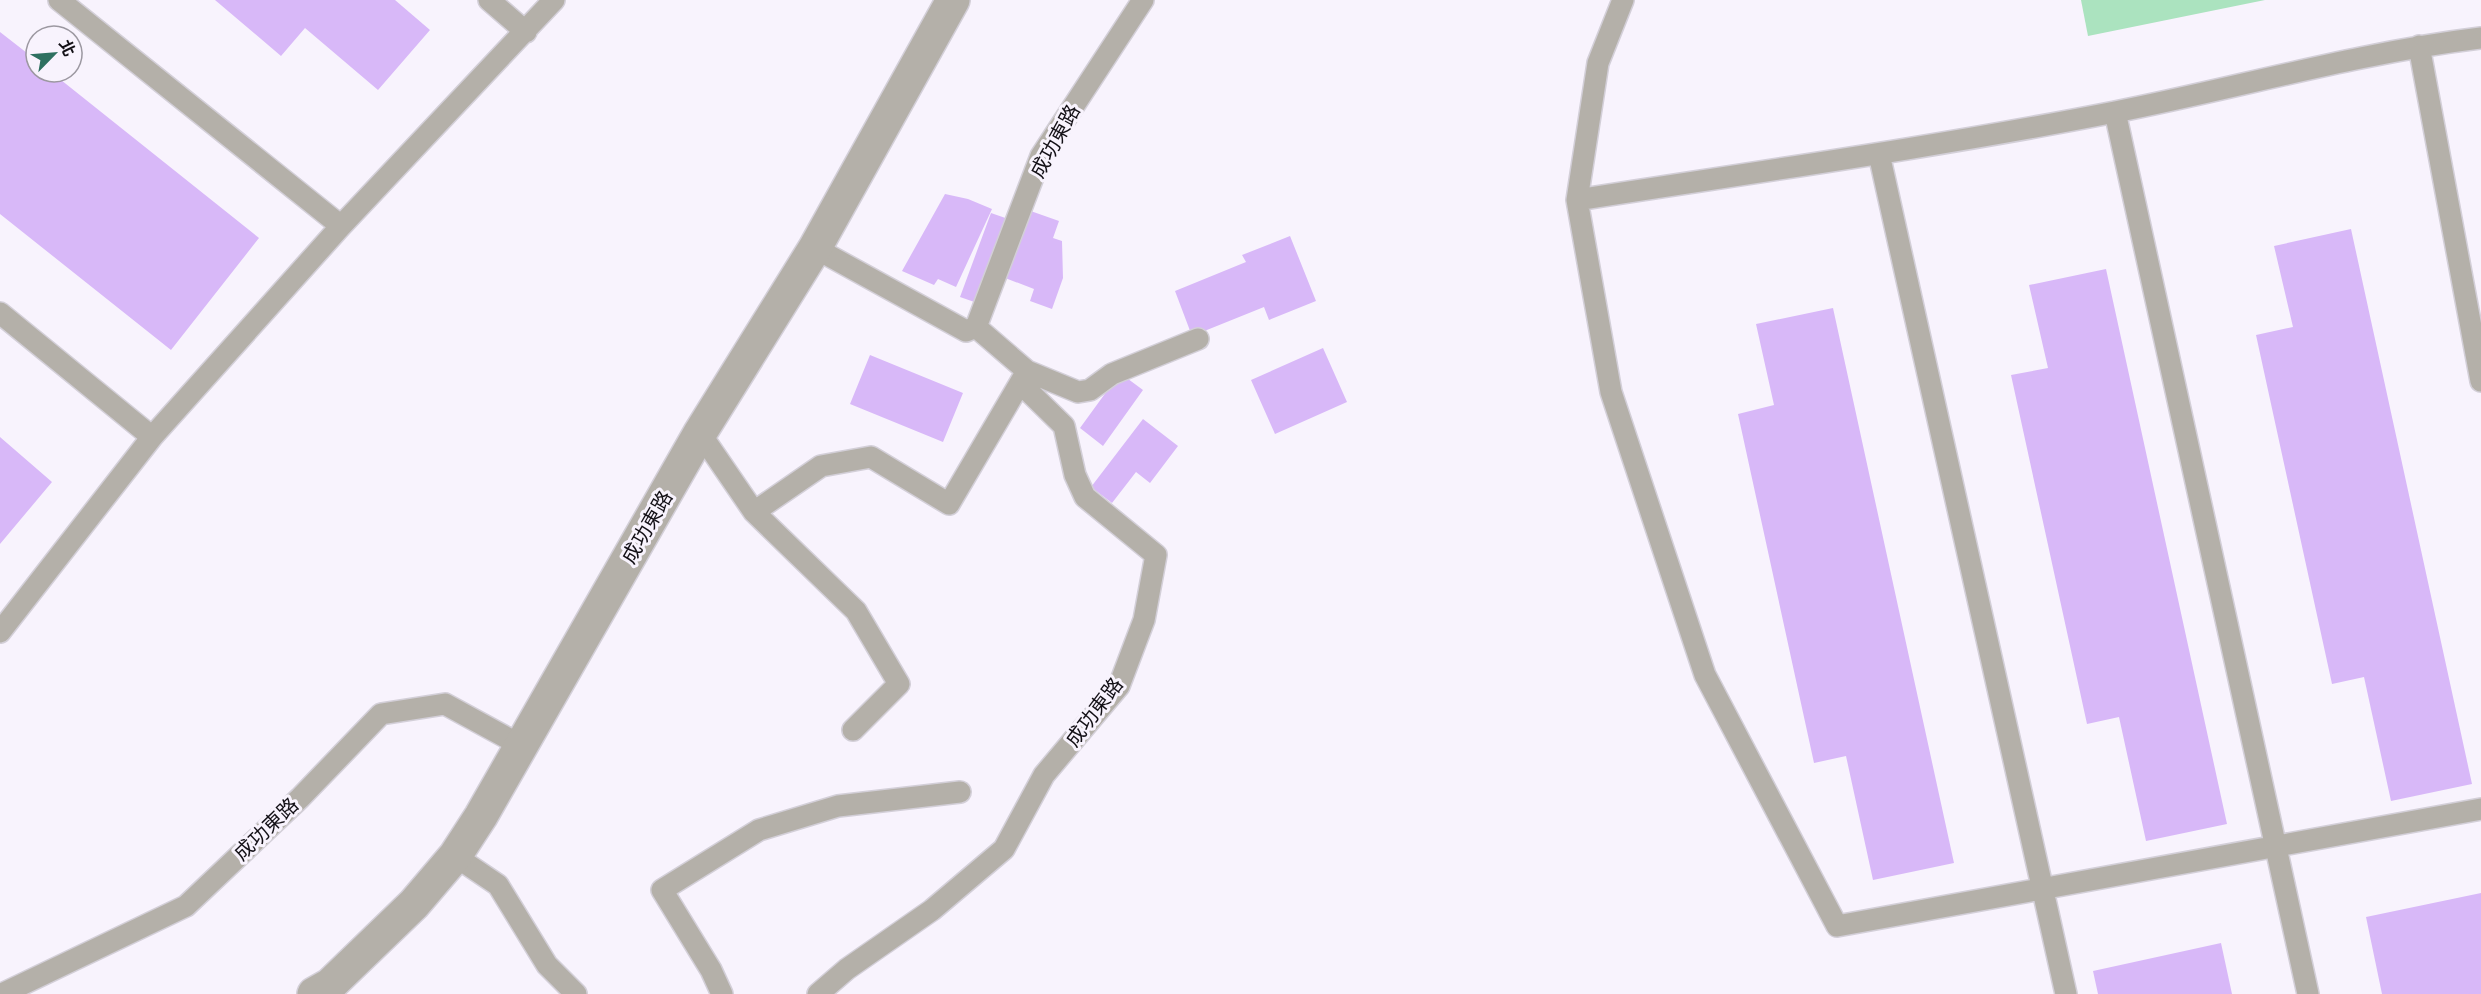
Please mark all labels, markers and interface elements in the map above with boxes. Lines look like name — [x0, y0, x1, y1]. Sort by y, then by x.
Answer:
north arrow — [24, 24, 84, 84]
text: 北 — [55, 37, 79, 59]
street label: 成功東路 — [1025, 100, 1085, 182]
street label: 成功東路 — [617, 486, 677, 568]
street label: 成功東路 — [1060, 673, 1128, 751]
street label: 成功東路 — [229, 793, 303, 865]

